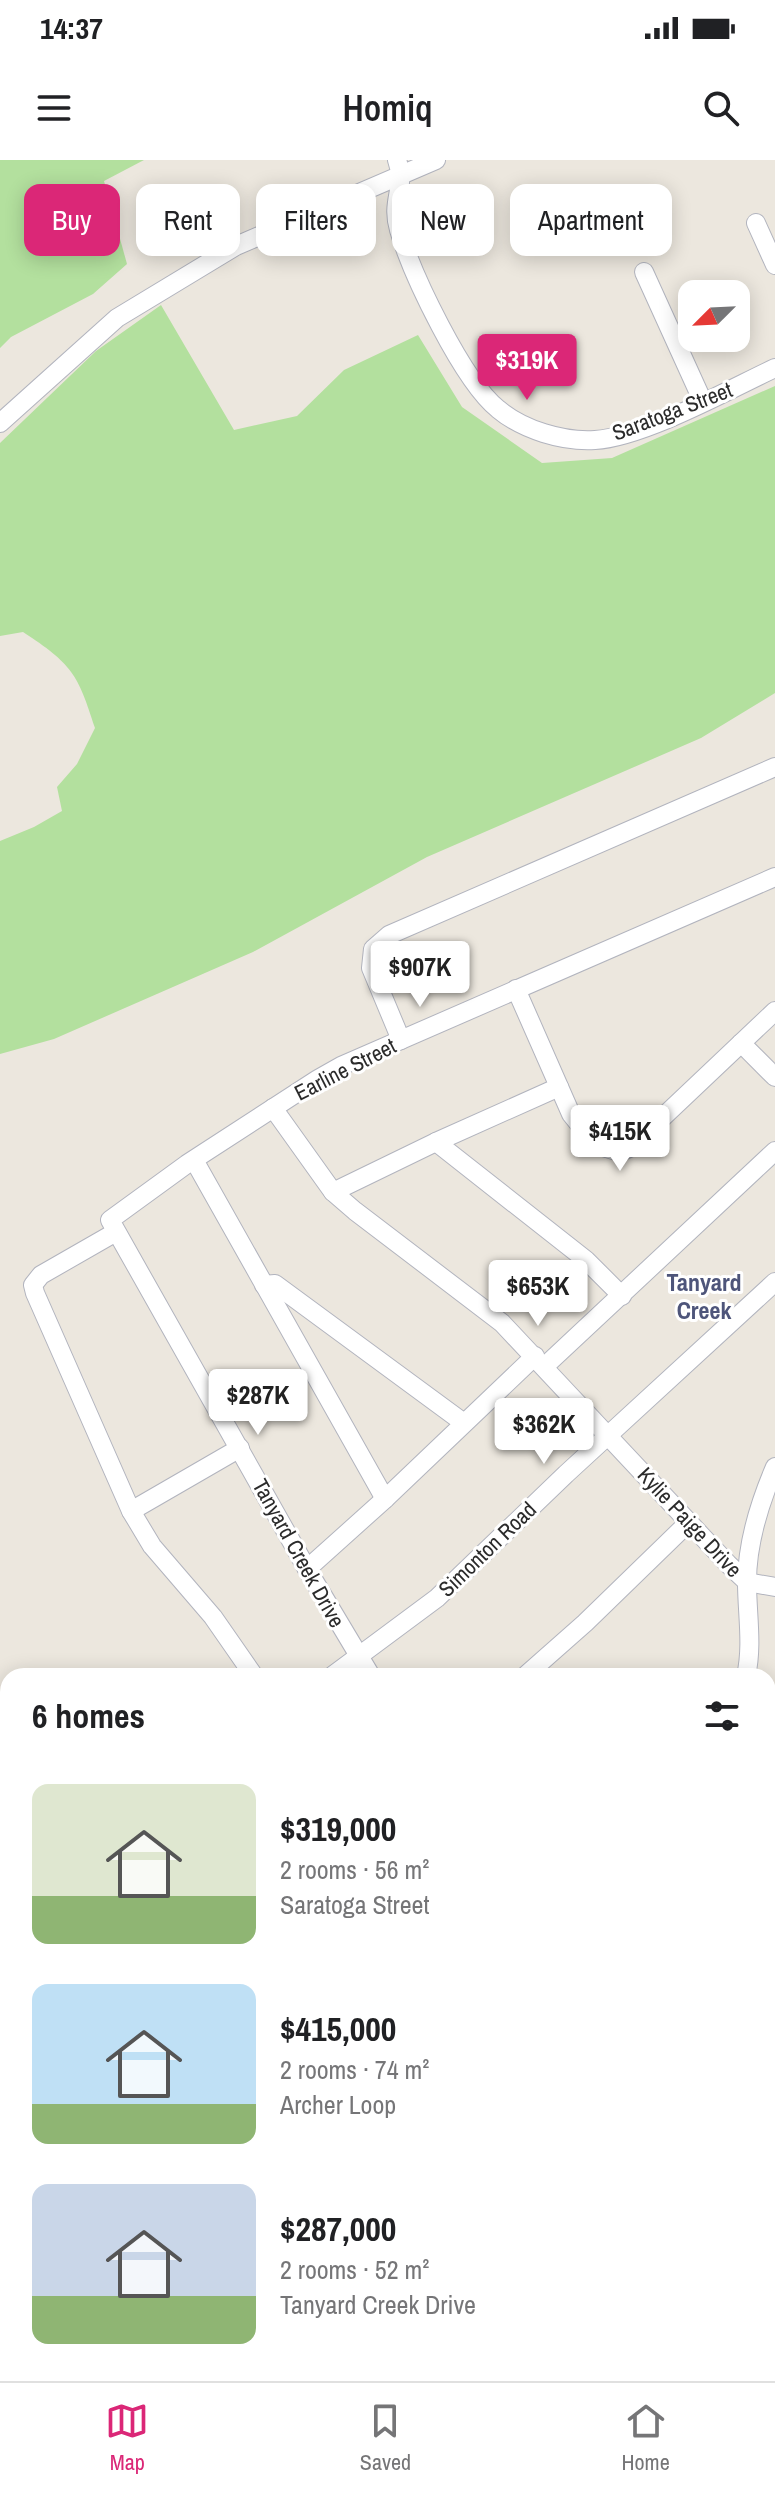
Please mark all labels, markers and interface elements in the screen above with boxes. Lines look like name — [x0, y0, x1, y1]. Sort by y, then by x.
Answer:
text: 14:37 — [40, 8, 103, 48]
text: Homiq — [342, 84, 433, 132]
icon: menu — [32, 86, 76, 130]
icon: search — [699, 86, 743, 130]
chip: Buy — [24, 184, 120, 256]
chip: Rent — [136, 184, 240, 256]
chip: Filters — [256, 184, 376, 256]
chip: New — [392, 184, 494, 256]
chip: Apartment — [510, 184, 672, 256]
north arrow — [678, 280, 750, 352]
map controls — [678, 280, 750, 352]
pin: $319K — [471, 334, 583, 402]
text: $319K — [496, 342, 558, 377]
street label: Saratoga Street — [608, 374, 736, 448]
pin: $907K — [364, 941, 476, 1009]
text: $907K — [389, 949, 451, 984]
street label: Earline Street — [289, 1031, 401, 1107]
pin: $415K — [564, 1105, 676, 1173]
text: $415K — [589, 1113, 651, 1148]
pin: $653K — [482, 1260, 594, 1328]
district label: Tanyard Creek — [666, 1266, 742, 1326]
text: $653K — [507, 1268, 569, 1303]
pin: $287K — [202, 1369, 314, 1437]
text: $287K — [227, 1377, 289, 1412]
pin: $362K — [488, 1398, 600, 1466]
text: $362K — [513, 1406, 575, 1441]
street label: Kylie Paige Drive — [631, 1460, 749, 1584]
street label: Tanyard Creek Drive — [246, 1473, 352, 1633]
street label: Simonton Road — [431, 1495, 543, 1603]
text: 6 homes — [32, 1693, 145, 1739]
icon: filters — [700, 1694, 744, 1738]
text: $319,000 — [280, 1806, 396, 1852]
icon: home — [96, 1816, 192, 1912]
text: 2 rooms · 56 m² — [280, 1852, 429, 1887]
text: Saratoga Street — [280, 1887, 429, 1922]
text: $415,000 — [280, 2006, 396, 2052]
icon: home — [96, 2016, 192, 2112]
text: 2 rooms · 74 m² — [280, 2052, 429, 2087]
text: Archer Loop — [280, 2087, 396, 2122]
text: $287,000 — [280, 2206, 396, 2252]
icon: home — [96, 2216, 192, 2312]
text: 2 rooms · 52 m² — [280, 2252, 429, 2287]
text: Tanyard Creek Drive — [280, 2287, 476, 2322]
tab: Map — [105, 2399, 149, 2477]
tab: Saved — [360, 2399, 411, 2477]
tab: Home — [622, 2399, 670, 2477]

